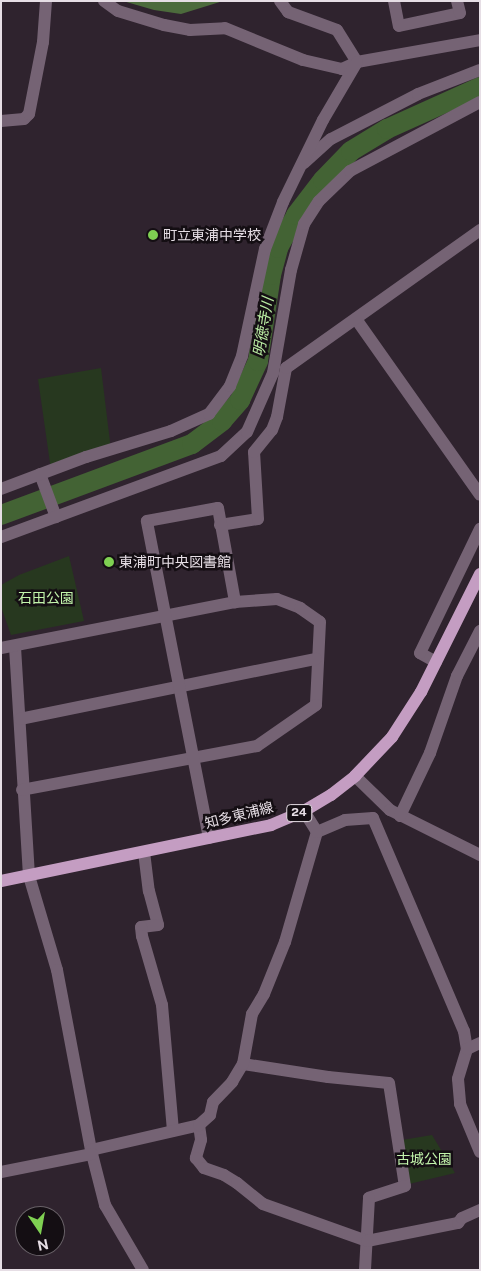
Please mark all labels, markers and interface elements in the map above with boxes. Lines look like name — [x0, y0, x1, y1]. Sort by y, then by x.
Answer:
place label: 町立東浦中学校 — [163, 227, 261, 243]
marker: 町立東浦中学校 — [147, 229, 159, 241]
water label: 明徳寺川 — [249, 296, 277, 358]
place label: 東浦町中央図書館 — [119, 554, 231, 570]
marker: 東浦町中央図書館 — [103, 556, 115, 568]
park label: 石田公園 — [18, 590, 74, 606]
street label: 知多東浦線 — [203, 798, 275, 832]
road number: 24 — [285, 804, 313, 822]
park label: 古城公園 — [396, 1151, 452, 1167]
north arrow — [15, 1206, 65, 1256]
text: N — [36, 1236, 50, 1254]

